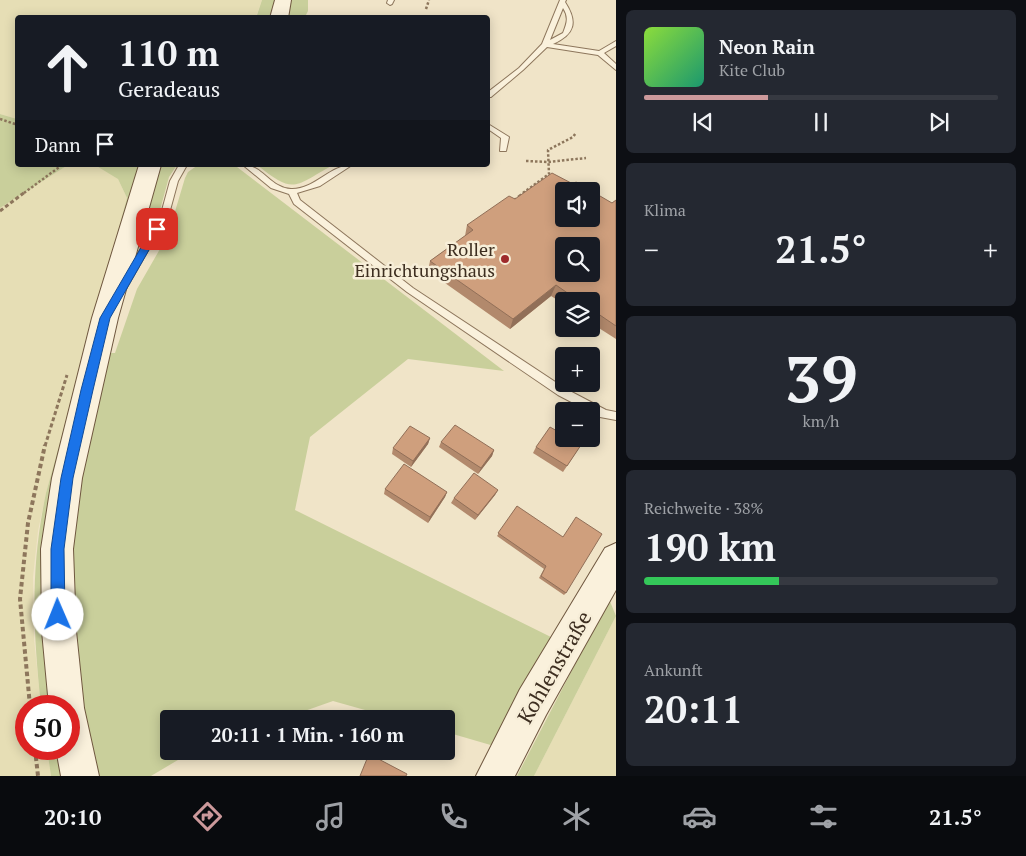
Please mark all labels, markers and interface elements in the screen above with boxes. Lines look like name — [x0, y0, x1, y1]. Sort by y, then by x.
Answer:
text: 110 m — [118, 30, 219, 76]
text: Neon Rain — [719, 34, 815, 59]
icon: ahead — [35, 35, 100, 100]
text: Kite Club — [719, 59, 785, 81]
text: Geradeaus — [118, 74, 220, 103]
icon: previous — [689, 108, 717, 136]
icon: pause — [807, 108, 835, 136]
icon: next — [925, 108, 953, 136]
icon: arrive — [91, 130, 119, 158]
text: Dann — [35, 132, 81, 157]
map controls — [555, 182, 600, 447]
button: sound — [555, 182, 600, 227]
text: Klima — [644, 199, 686, 221]
pin — [136, 208, 178, 250]
icon: arrive — [143, 215, 171, 243]
text: 21.5° — [775, 224, 867, 274]
text: − — [644, 231, 659, 268]
text: + — [983, 231, 998, 268]
place label: Roller Einrichtungshaus — [354, 237, 495, 282]
button: search — [555, 237, 600, 282]
marker: Roller Einrichtungshaus — [499, 253, 511, 265]
button: layers — [555, 292, 600, 337]
text: 39 — [784, 334, 858, 421]
button: + — [555, 347, 600, 392]
button: − — [555, 402, 600, 447]
text: km/h — [803, 410, 839, 432]
text: Reichweite · 38% — [644, 497, 764, 519]
text: 190 km — [644, 522, 776, 572]
position arrow — [31, 588, 83, 640]
street label: Kohlenstraße — [511, 606, 597, 728]
text: Ankunft — [644, 659, 703, 681]
text: 20:11 — [644, 684, 743, 734]
speed limit sign: 50 — [15, 695, 80, 760]
text: 20:11 · 1 Min. · 160 m — [211, 722, 404, 747]
icon: directions — [190, 799, 225, 834]
icon: music — [313, 799, 348, 834]
icon: phone — [436, 799, 471, 834]
icon: climate — [559, 799, 594, 834]
icon: car — [682, 799, 717, 834]
icon: filters — [806, 799, 841, 834]
text: 20:10 — [44, 802, 101, 831]
text: 21.5° — [929, 802, 982, 831]

